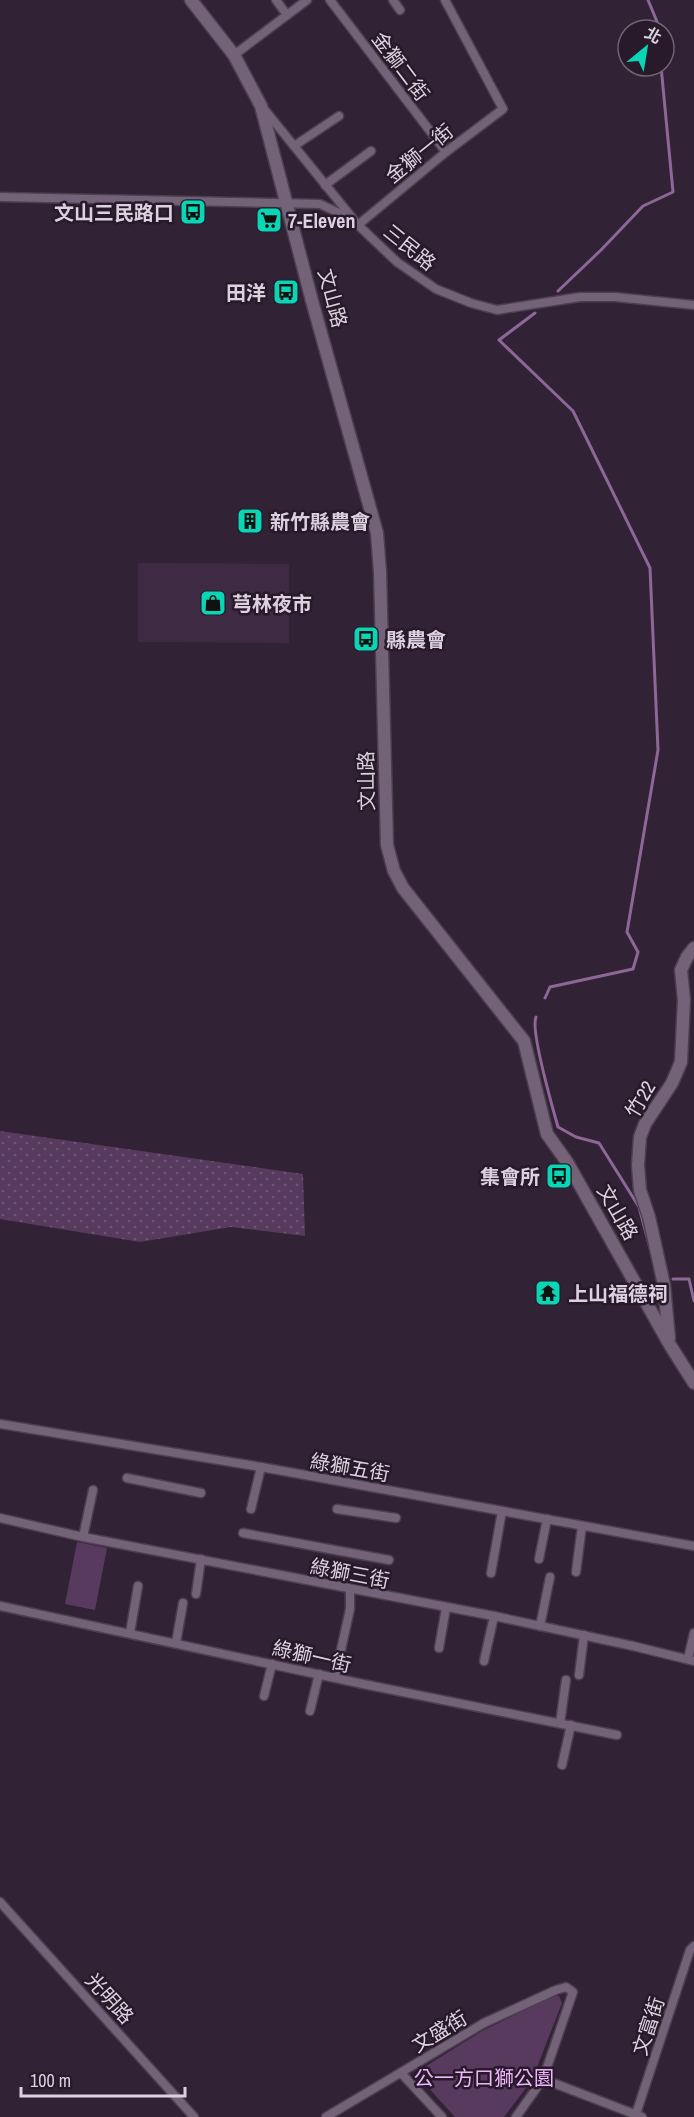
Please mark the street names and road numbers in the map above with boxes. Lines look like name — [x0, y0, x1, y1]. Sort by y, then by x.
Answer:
street label: 金獅二街 — [366, 26, 436, 106]
street label: 金獅一街 — [379, 117, 459, 189]
street label: 三民路 — [378, 218, 442, 276]
street label: 文山路 — [312, 266, 354, 330]
street label: 文山路 — [352, 751, 380, 811]
street label: 竹22 — [619, 1076, 661, 1122]
street label: 文山路 — [591, 1179, 645, 1245]
street label: 綠獅五街 — [308, 1447, 392, 1487]
street label: 綠獅三街 — [308, 1552, 392, 1594]
street label: 綠獅一街 — [270, 1634, 354, 1678]
street label: 光明路 — [80, 1967, 140, 2029]
street label: 文富街 — [626, 1993, 670, 2059]
street label: 文盛街 — [406, 2004, 472, 2058]

